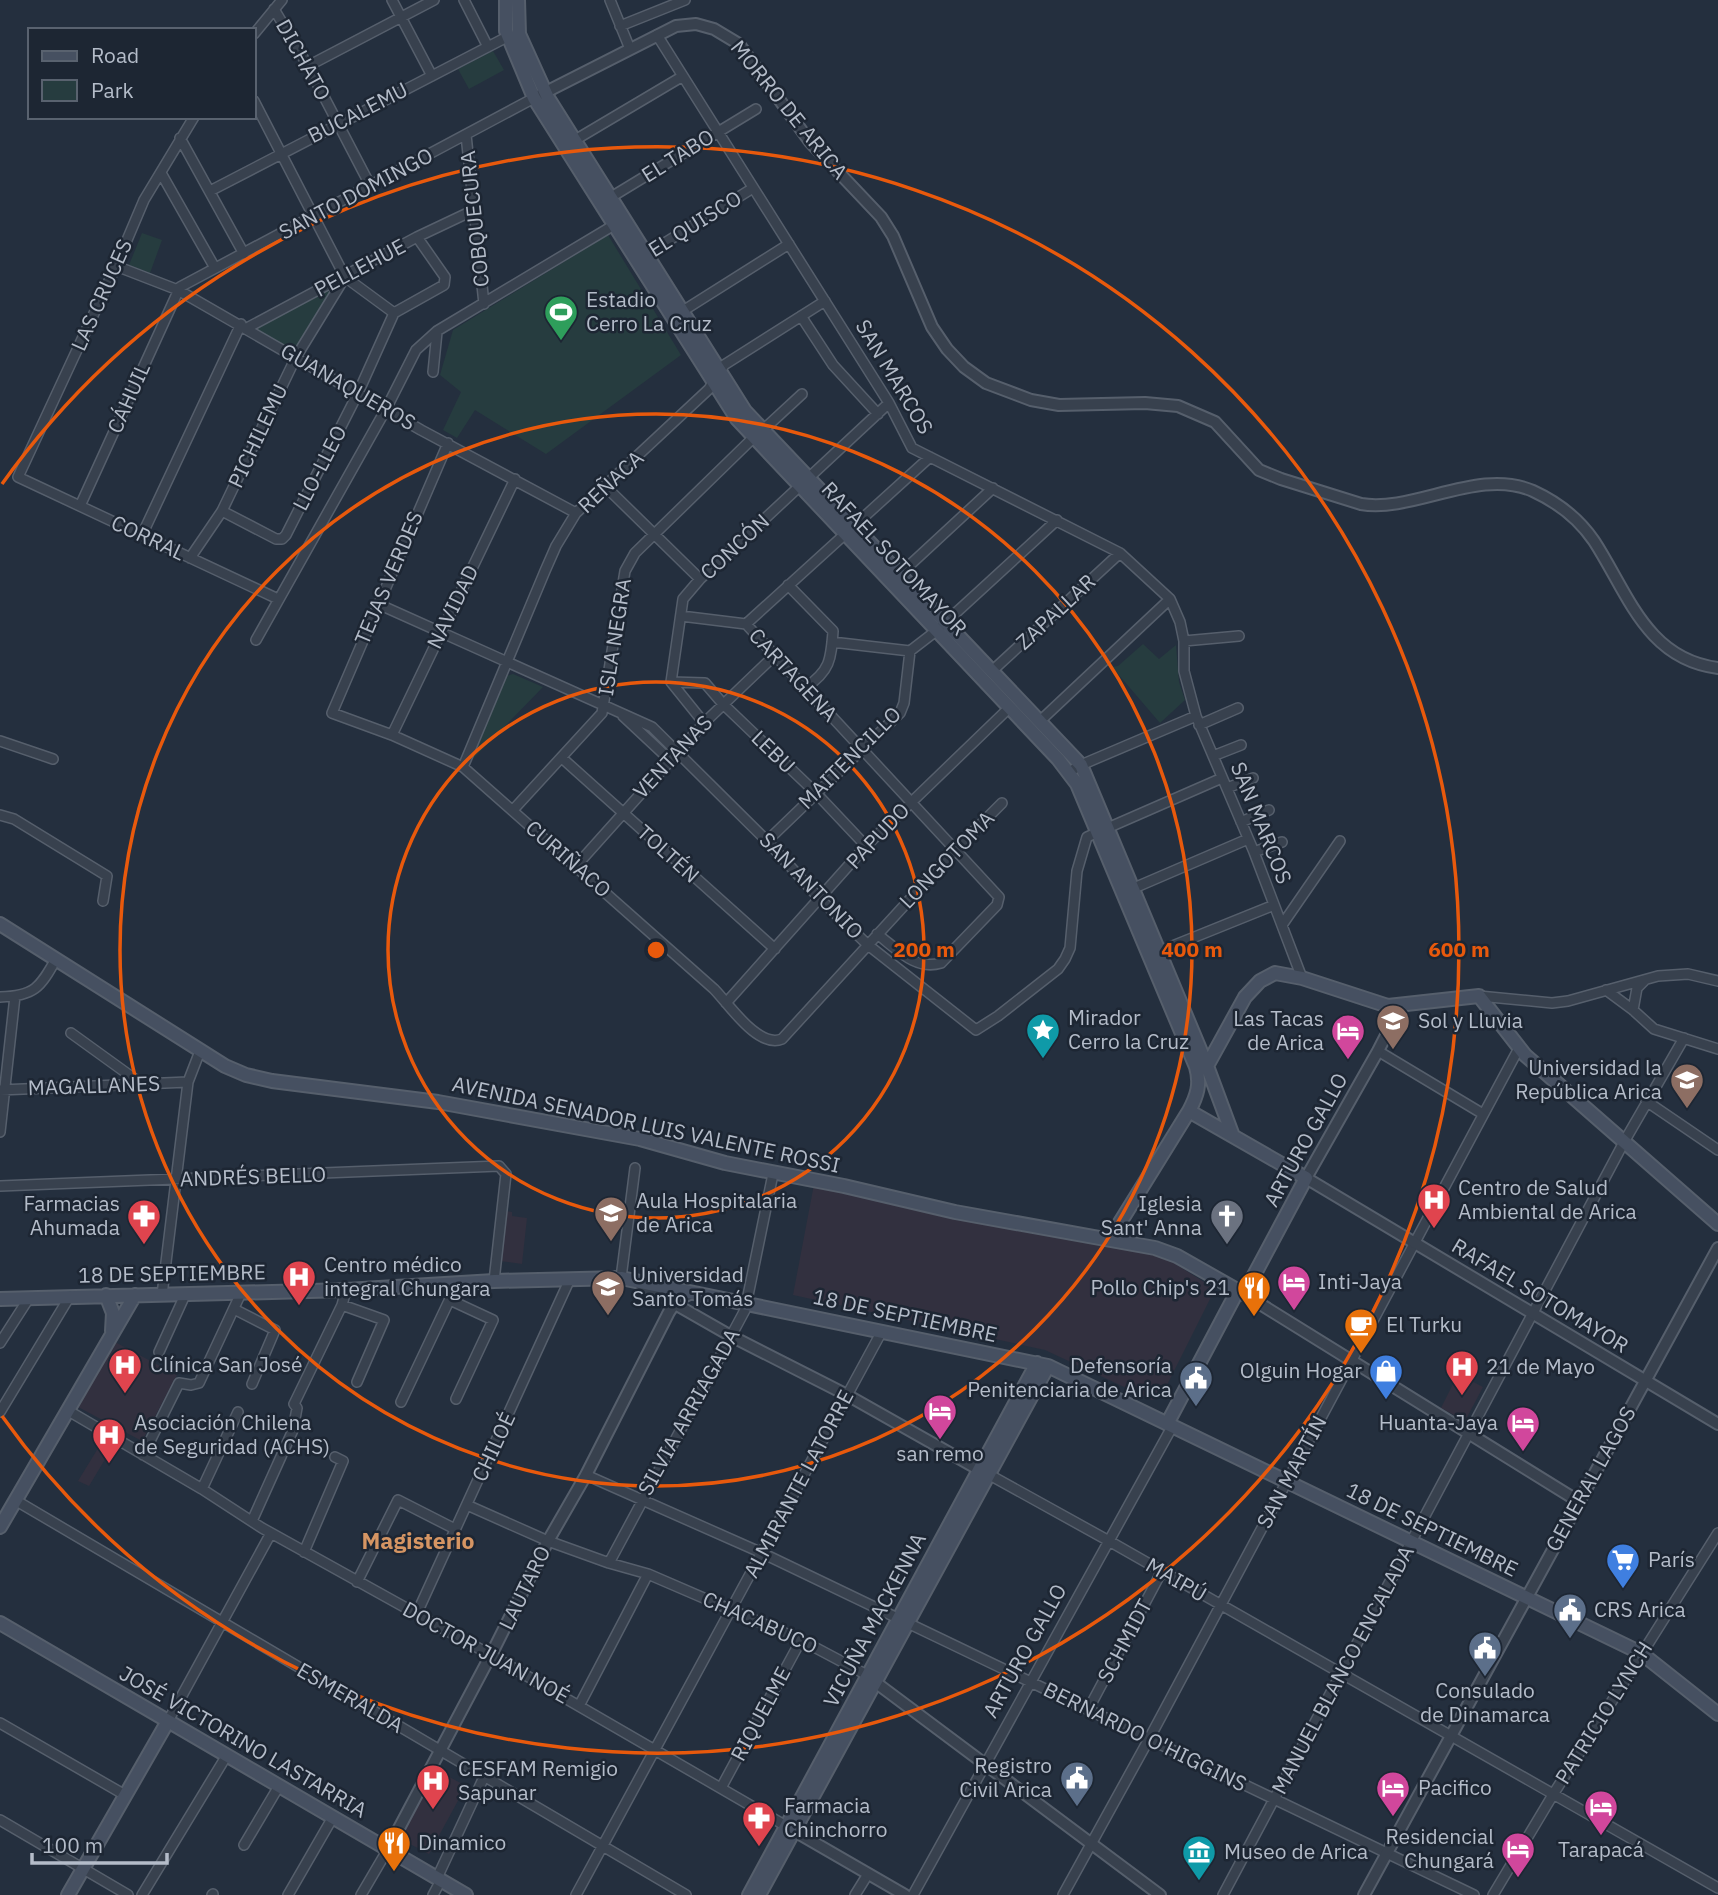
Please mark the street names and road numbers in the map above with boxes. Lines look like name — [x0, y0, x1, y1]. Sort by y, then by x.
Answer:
street label: DICHATO — [270, 14, 338, 105]
street label: MORRO DE ARICA — [725, 34, 855, 185]
street label: BUCALEMU — [303, 75, 412, 149]
street label: EL TABO — [636, 122, 719, 188]
street label: SANTO DOMINGO — [274, 141, 437, 246]
street label: COBQUECURA — [453, 150, 495, 289]
street label: EL QUISCO — [642, 183, 746, 263]
street label: PELLEHUE — [309, 231, 410, 303]
street label: LAS CRUCES — [64, 234, 138, 355]
street label: SAN MARCOS — [850, 314, 940, 439]
street label: GUANAQUEROS — [276, 336, 421, 436]
street label: CÁHUIL — [100, 358, 156, 437]
street label: PICHILEMU — [221, 379, 293, 492]
street label: LLO-LLEO — [286, 420, 352, 515]
street label: REÑACA — [571, 444, 649, 519]
street label: RAFAEL SOTOMAYOR — [816, 475, 974, 642]
street label: TEJAS VERDES — [347, 507, 429, 649]
street label: CONCÓN — [694, 507, 775, 585]
street label: CORRAL — [107, 508, 190, 566]
street label: NAVIDAD — [420, 560, 484, 653]
street label: ZAPALLAR — [1009, 567, 1101, 655]
street label: ISLA NEGRA — [591, 576, 637, 698]
street label: CARTAGENA — [743, 621, 844, 727]
street label: MAITENCILLO — [792, 700, 907, 815]
street label: VENTANAS — [626, 709, 718, 804]
street label: LEBU — [746, 724, 802, 779]
street label: SAN MARCOS — [1225, 758, 1299, 888]
street label: PAPUDO — [839, 796, 915, 875]
street label: LONGOTOMA — [893, 804, 1000, 914]
street label: CURIÑACO — [520, 813, 617, 903]
street label: TOLTÉN — [632, 818, 706, 889]
street label: SAN ANTONIO — [754, 826, 870, 945]
street label: ARTURO GALLO — [1257, 1068, 1353, 1211]
street label: MAGALLANES — [27, 1069, 161, 1101]
street label: AVENIDA SENADOR LUIS VALENTE ROSSI — [450, 1069, 843, 1179]
street label: ANDRÉS BELLO — [179, 1159, 327, 1193]
street label: RAFAEL SOTOMAYOR — [1447, 1231, 1634, 1359]
street label: 18 DE SEPTIEMBRE — [78, 1257, 266, 1289]
street label: 18 DE SEPTIEMBRE — [811, 1282, 1000, 1348]
street label: SILVIA ARRIAGADA — [631, 1323, 746, 1500]
street label: ALMIRANTE LATORRE — [737, 1385, 860, 1582]
street label: GENERAL LAGOS — [1539, 1401, 1642, 1556]
street label: CHILOÉ — [465, 1407, 521, 1486]
street label: SAN MARTÍN — [1250, 1410, 1333, 1533]
street label: 18 DE SEPTIEMBRE — [1342, 1475, 1523, 1583]
street label: VICUÑA MACKENNA — [816, 1527, 932, 1712]
street label: MANUEL BLANCO ENCALADA — [1264, 1540, 1420, 1799]
street label: LAUTARO — [492, 1541, 557, 1634]
street label: MAIPÚ — [1141, 1551, 1212, 1608]
street label: ARTURO GALLO — [976, 1579, 1072, 1722]
street label: CHACABUCO — [698, 1584, 822, 1660]
street label: SCHMIDT — [1090, 1594, 1158, 1687]
street label: DOCTOR JUAN NOÉ — [398, 1595, 575, 1710]
street label: PATRICIO LYNCH — [1548, 1636, 1658, 1789]
street label: ESMERALDA — [292, 1655, 409, 1739]
street label: JOSÉ VICTORINO LASTARRIA — [115, 1659, 372, 1824]
street label: RIQUELME — [724, 1661, 797, 1766]
street label: BERNARDO O'HIGGINS — [1039, 1675, 1252, 1797]

